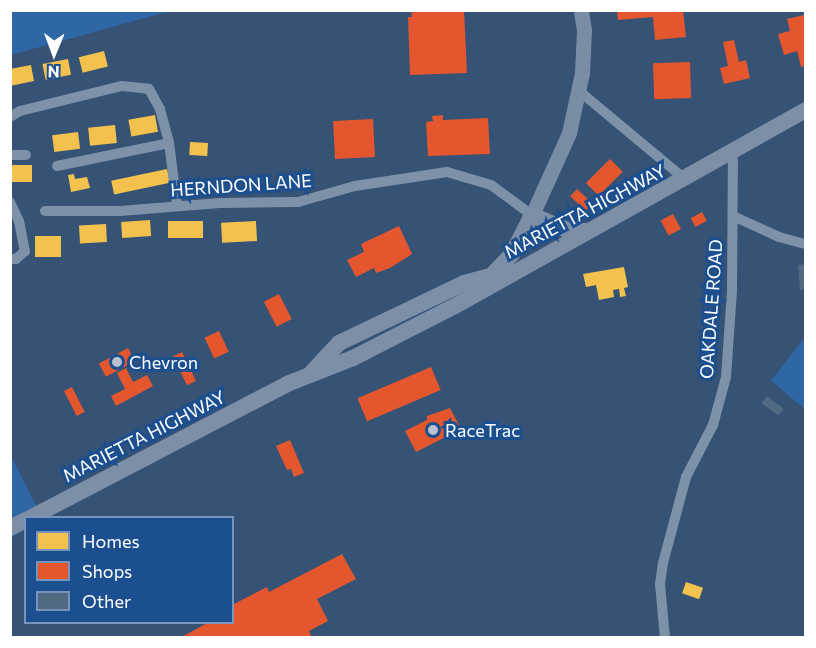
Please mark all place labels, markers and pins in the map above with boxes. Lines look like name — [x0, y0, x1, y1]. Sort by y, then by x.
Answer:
place label: Chevron — [129, 351, 198, 373]
marker: Chevron — [110, 355, 124, 369]
place label: RaceTrac — [445, 419, 520, 441]
marker: RaceTrac — [426, 423, 440, 437]

